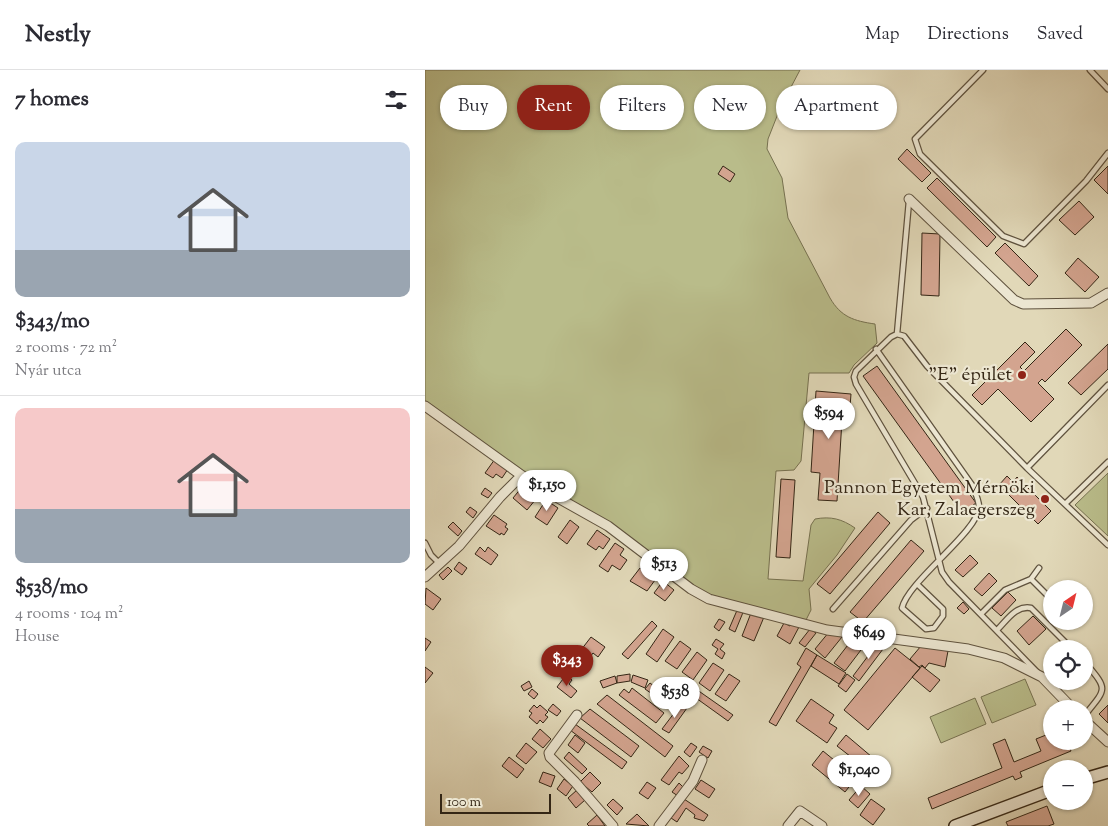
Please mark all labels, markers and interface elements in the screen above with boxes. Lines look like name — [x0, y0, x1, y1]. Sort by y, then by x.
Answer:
text: Nestly — [25, 18, 91, 52]
text: Map — [865, 22, 900, 48]
text: Directions — [928, 22, 1009, 48]
text: Saved — [1037, 22, 1083, 48]
text: 7 homes — [15, 85, 89, 115]
chip: Buy — [440, 85, 507, 130]
chip: Rent — [517, 85, 590, 130]
chip: Filters — [600, 85, 684, 130]
chip: New — [694, 85, 766, 130]
chip: Apartment — [776, 85, 897, 130]
icon: filters — [382, 86, 410, 114]
icon: home — [168, 175, 258, 265]
text: $343/mo — [15, 307, 90, 337]
text: 2 rooms · 72 m² — [15, 337, 117, 360]
text: Nyár utca — [15, 360, 82, 383]
place label: "E" épület — [929, 362, 1012, 389]
marker: "E" épület — [1016, 369, 1028, 381]
pin: $594 — [799, 398, 859, 440]
text: $594 — [814, 402, 844, 425]
icon: home — [168, 440, 258, 530]
pin: $1,150 — [506, 470, 588, 512]
text: $1,150 — [528, 474, 566, 497]
place label: Pannon Egyetem Mérnöki Kar, Zalaegerszeg — [824, 475, 1035, 524]
marker: Pannon Egyetem Mérnöki Kar, Zalaegerszeg — [1039, 493, 1051, 505]
pin: $513 — [634, 548, 694, 591]
text: $513 — [651, 553, 677, 576]
text: $538/mo — [15, 573, 88, 603]
north arrow — [1043, 580, 1093, 630]
map controls — [1043, 580, 1093, 810]
text: 4 rooms · 104 m² — [15, 603, 123, 626]
pin: $649 — [839, 618, 899, 660]
text: $649 — [853, 622, 885, 645]
text: House — [15, 626, 59, 649]
button: locate — [1043, 640, 1093, 690]
pin: $343 — [537, 644, 597, 687]
text: $343 — [552, 649, 582, 672]
pin: $538 — [645, 676, 705, 719]
text: $538 — [661, 681, 689, 704]
button: + — [1043, 700, 1093, 750]
pin: $1,040 — [818, 754, 900, 797]
text: $1,040 — [838, 759, 880, 782]
button: − — [1043, 760, 1093, 810]
scale bar — [440, 791, 551, 814]
text: 100 m — [447, 793, 481, 813]

